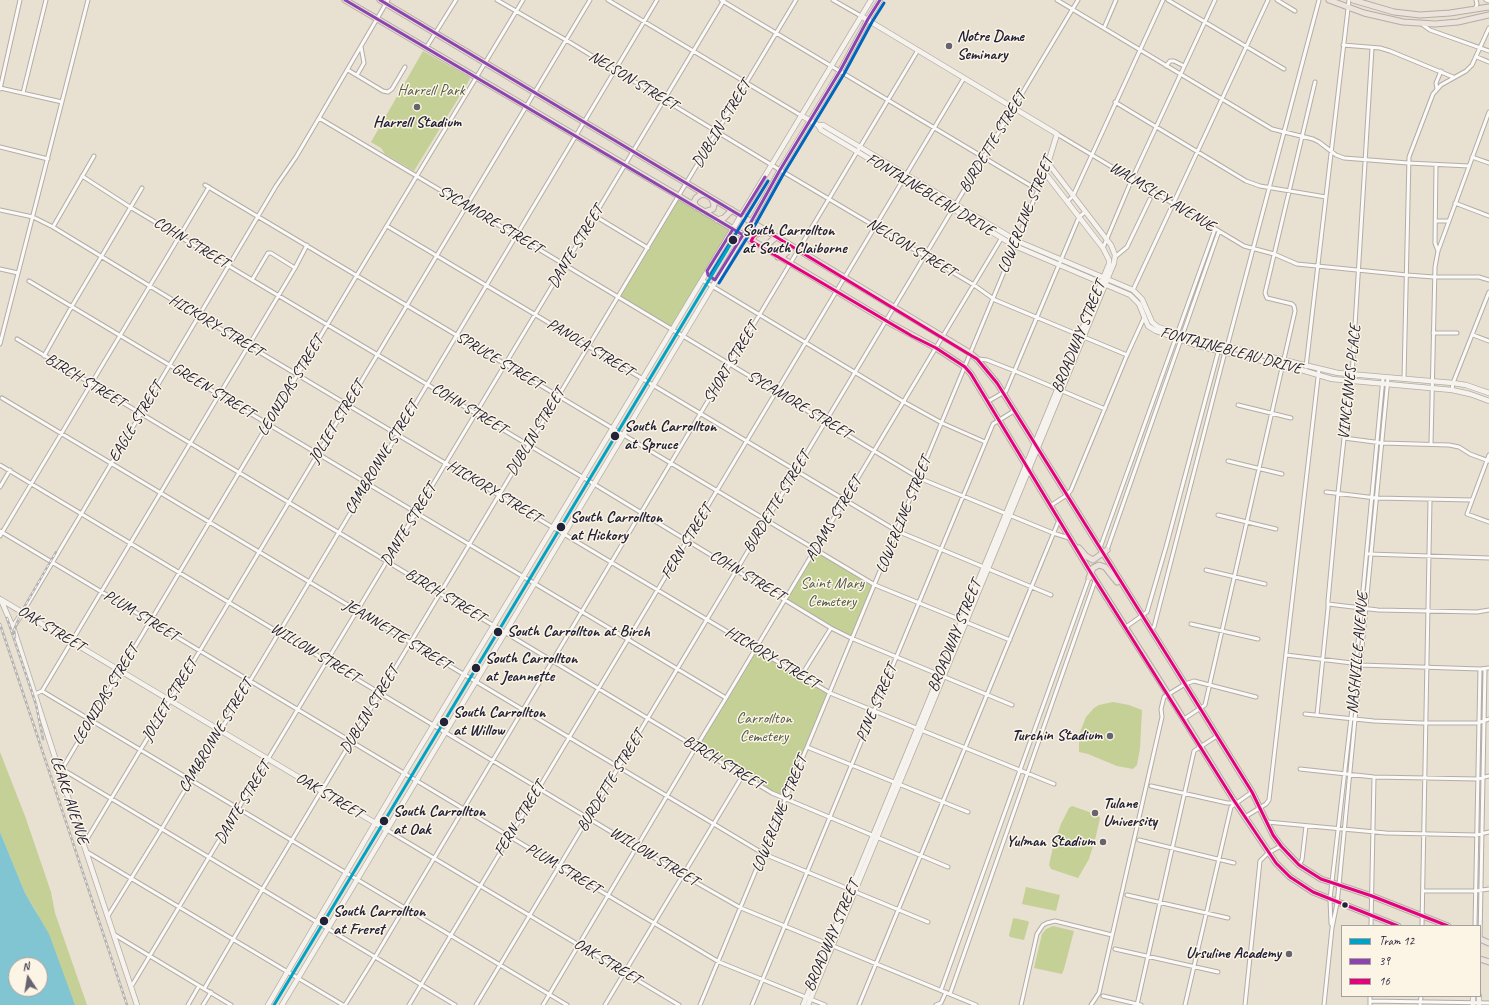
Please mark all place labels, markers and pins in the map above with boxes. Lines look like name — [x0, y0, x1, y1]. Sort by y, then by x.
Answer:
place label: Notre Dame Seminary — [957, 27, 1024, 65]
marker: Notre Dame Seminary — [944, 41, 954, 51]
marker: Harrell Stadium — [412, 102, 422, 112]
place label: Harrell Stadium — [373, 113, 461, 133]
place label: South Carrollton at South Claiborne — [742, 221, 847, 259]
marker: South Carrollton at South Claiborne — [727, 234, 739, 246]
place label: South Carrollton at Spruce — [624, 417, 716, 455]
marker: South Carrollton at Spruce — [609, 430, 621, 442]
place label: South Carrollton at Hickory — [570, 508, 662, 546]
marker: South Carrollton at Hickory — [555, 521, 567, 533]
place label: South Carrollton at Birch — [507, 622, 650, 642]
marker: South Carrollton at Birch — [492, 626, 504, 638]
place label: South Carrollton at Jeannette — [485, 649, 577, 687]
marker: South Carrollton at Jeannette — [470, 662, 482, 674]
place label: South Carrollton at Willow — [453, 703, 545, 741]
marker: South Carrollton at Willow — [438, 716, 450, 728]
place label: Turchin Stadium — [1012, 726, 1102, 746]
marker: Turchin Stadium — [1105, 731, 1115, 741]
place label: Tulane University — [1103, 794, 1157, 832]
place label: South Carrollton at Oak — [393, 802, 485, 840]
marker: Tulane University — [1090, 808, 1100, 818]
marker: South Carrollton at Oak — [378, 815, 390, 827]
place label: Yulman Stadium — [1006, 832, 1095, 852]
marker: Yulman Stadium — [1098, 837, 1108, 847]
unlabelled marker — [1340, 900, 1350, 910]
place label: South Carrollton at Freret — [333, 902, 425, 940]
marker: South Carrollton at Freret — [318, 915, 330, 927]
place label: Ursuline Academy — [1186, 944, 1281, 964]
marker: Ursuline Academy — [1284, 949, 1294, 959]

